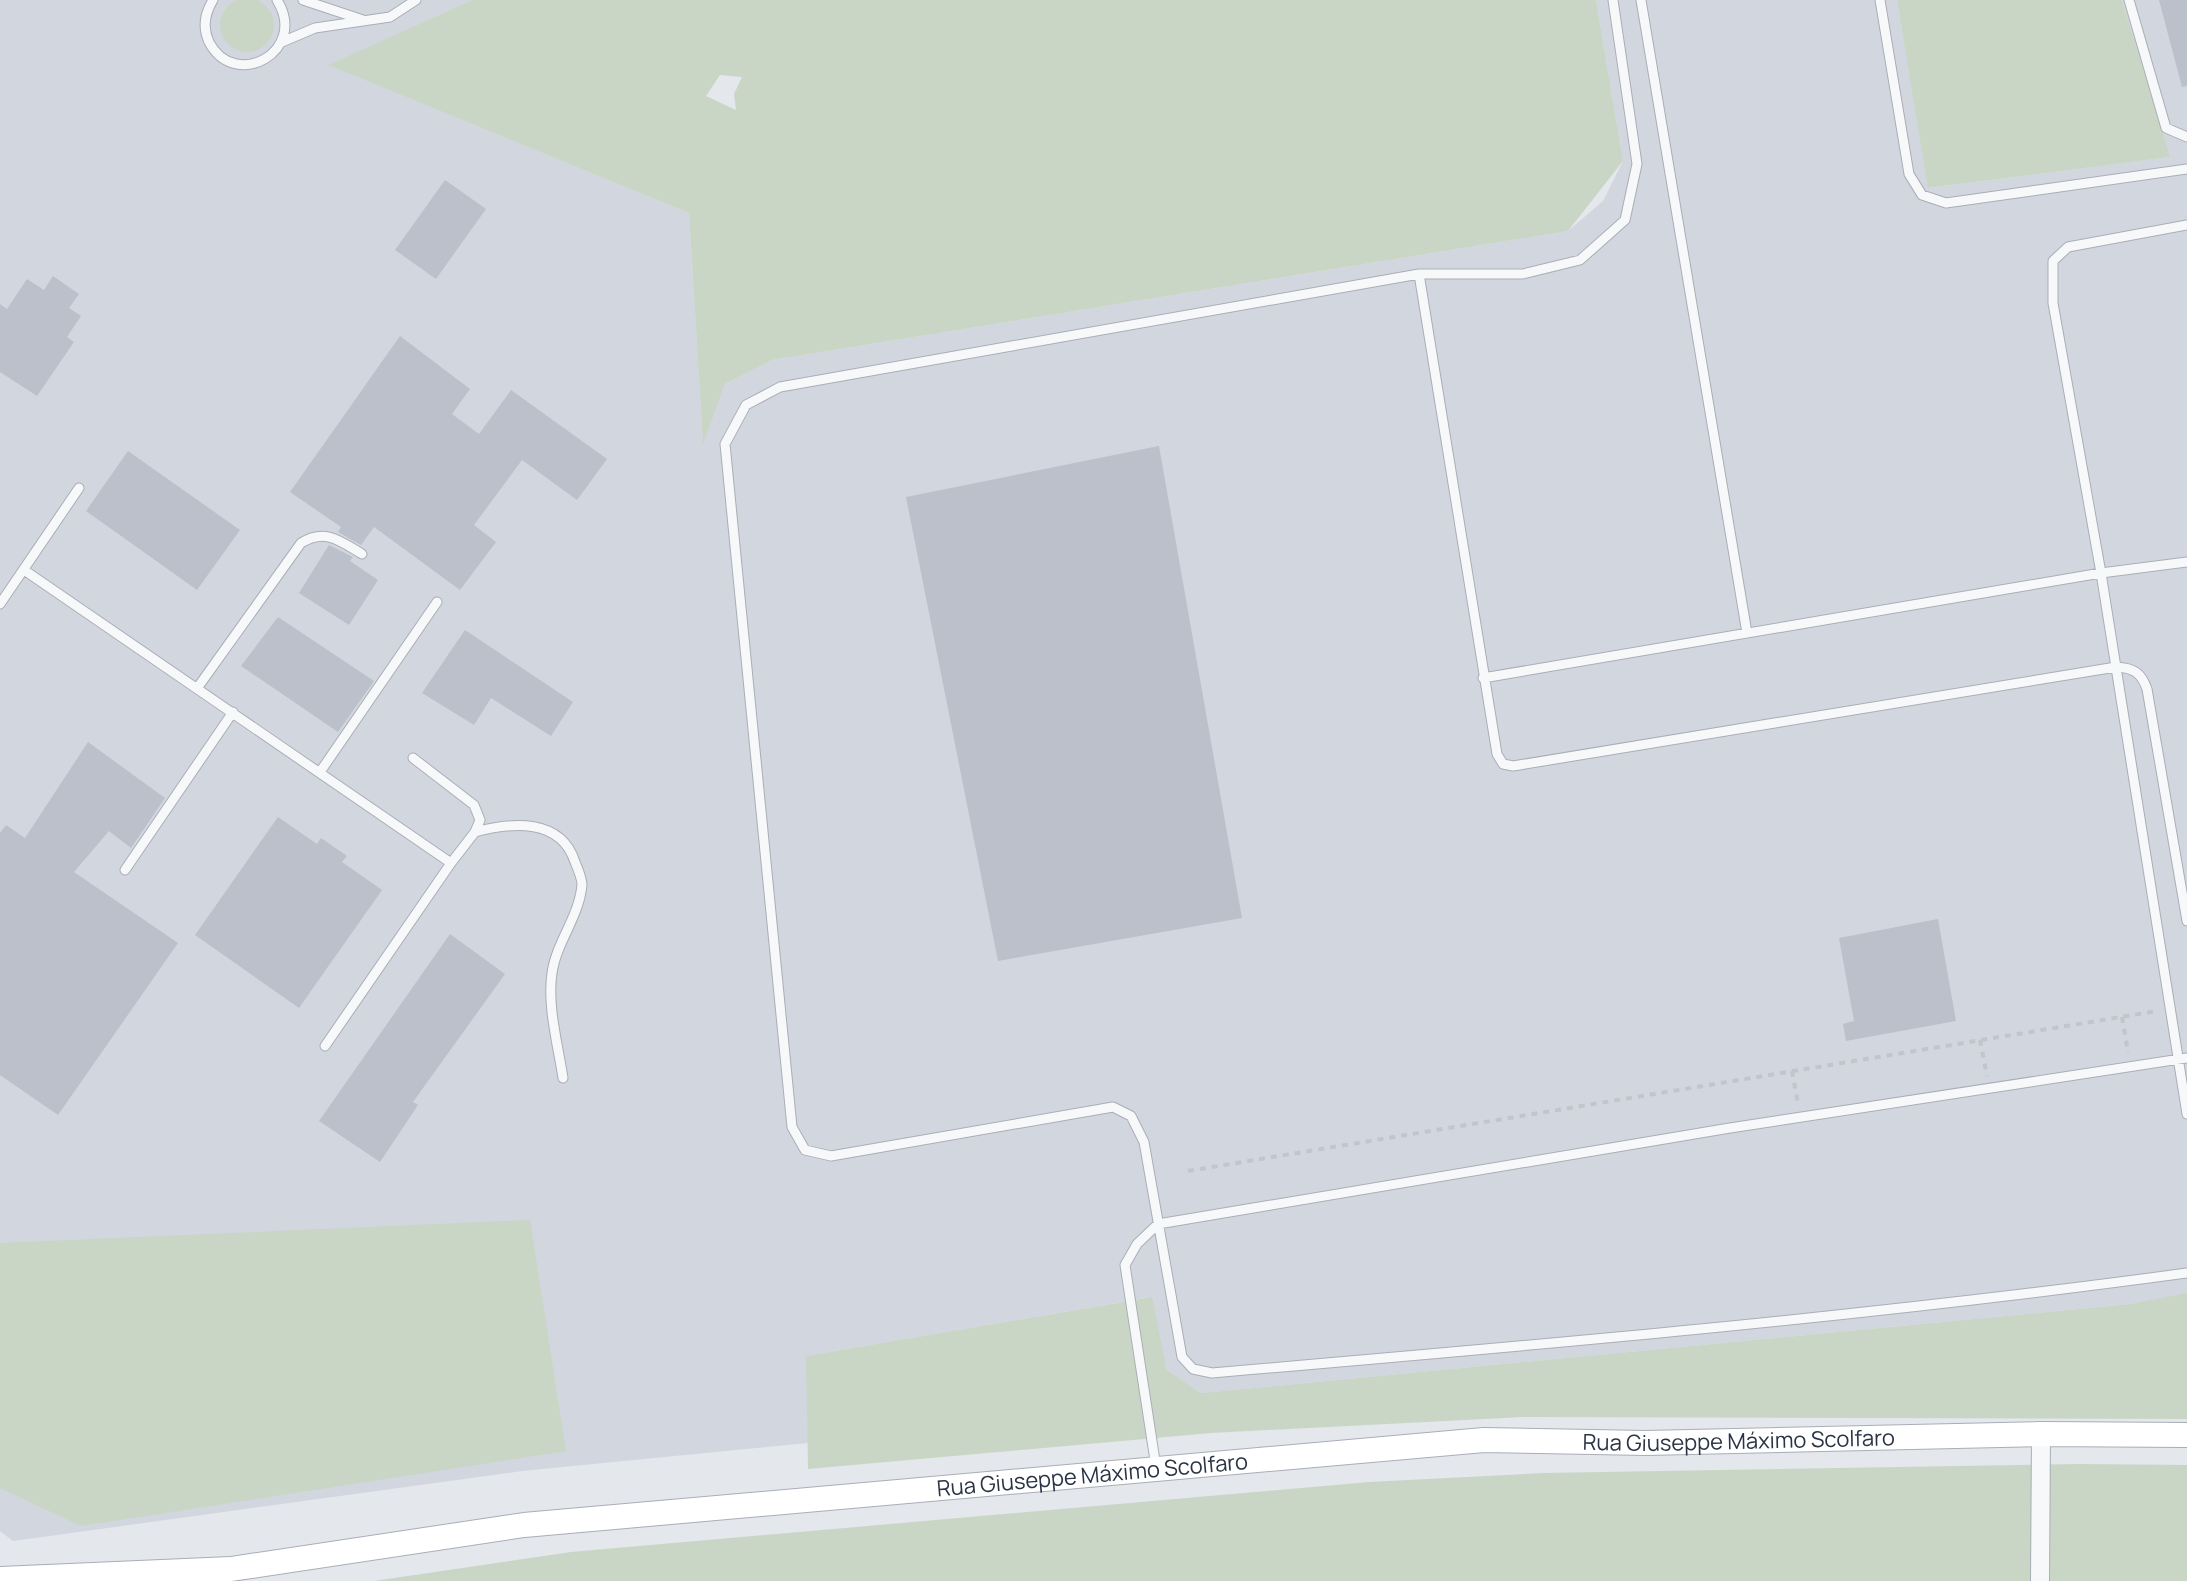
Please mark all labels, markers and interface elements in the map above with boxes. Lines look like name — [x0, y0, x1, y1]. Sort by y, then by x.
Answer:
street label: Rua Giuseppe Máximo Scolfaro — [1582, 1422, 1895, 1458]
street label: Rua Giuseppe Máximo Scolfaro — [935, 1446, 1249, 1503]

